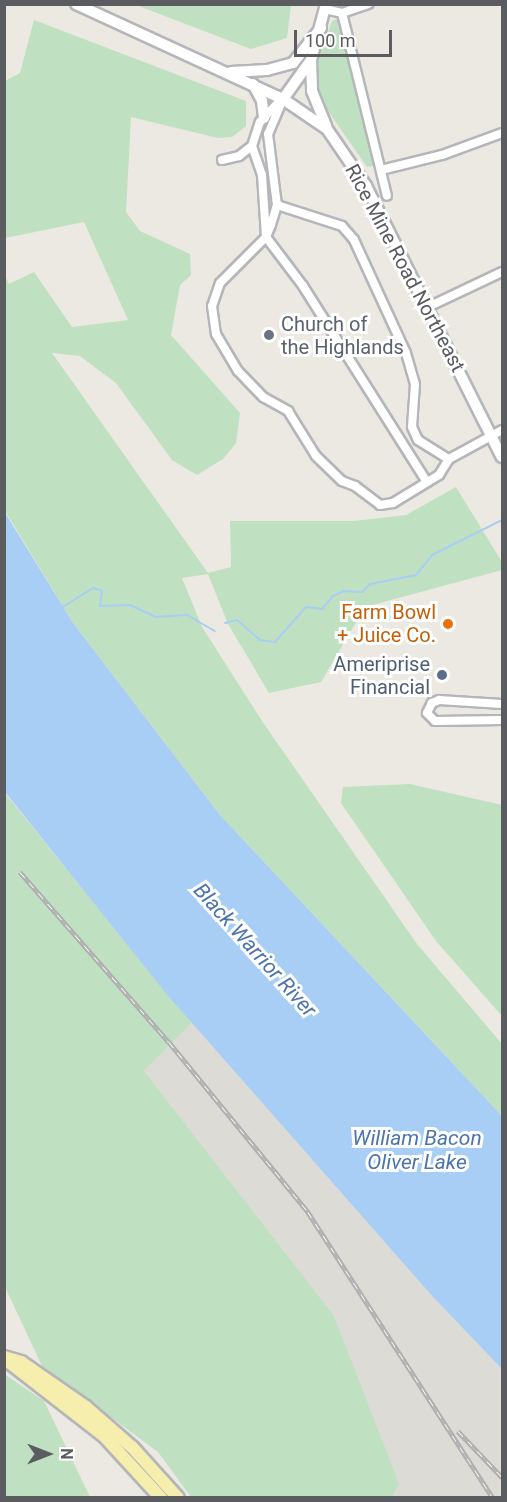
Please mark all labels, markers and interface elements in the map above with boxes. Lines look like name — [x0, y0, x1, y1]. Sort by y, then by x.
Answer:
scale bar — [297, 18, 394, 56]
text: 100 m — [305, 30, 356, 51]
street label: Rice Mine Road Northeast — [340, 160, 470, 376]
place label: Church of the Highlands — [281, 312, 404, 359]
marker: Church of the Highlands — [262, 328, 276, 342]
place label: Farm Bowl + Juice Co. — [337, 600, 436, 647]
marker: Farm Bowl + Juice Co. — [441, 617, 455, 631]
place label: Ameriprise Financial — [333, 652, 430, 699]
marker: Ameriprise Financial — [435, 668, 449, 682]
water label: Black Warrior River — [188, 878, 322, 1022]
water label: William Bacon Oliver Lake — [352, 1125, 482, 1175]
north arrow — [18, 1424, 78, 1484]
text: N — [57, 1448, 76, 1460]

